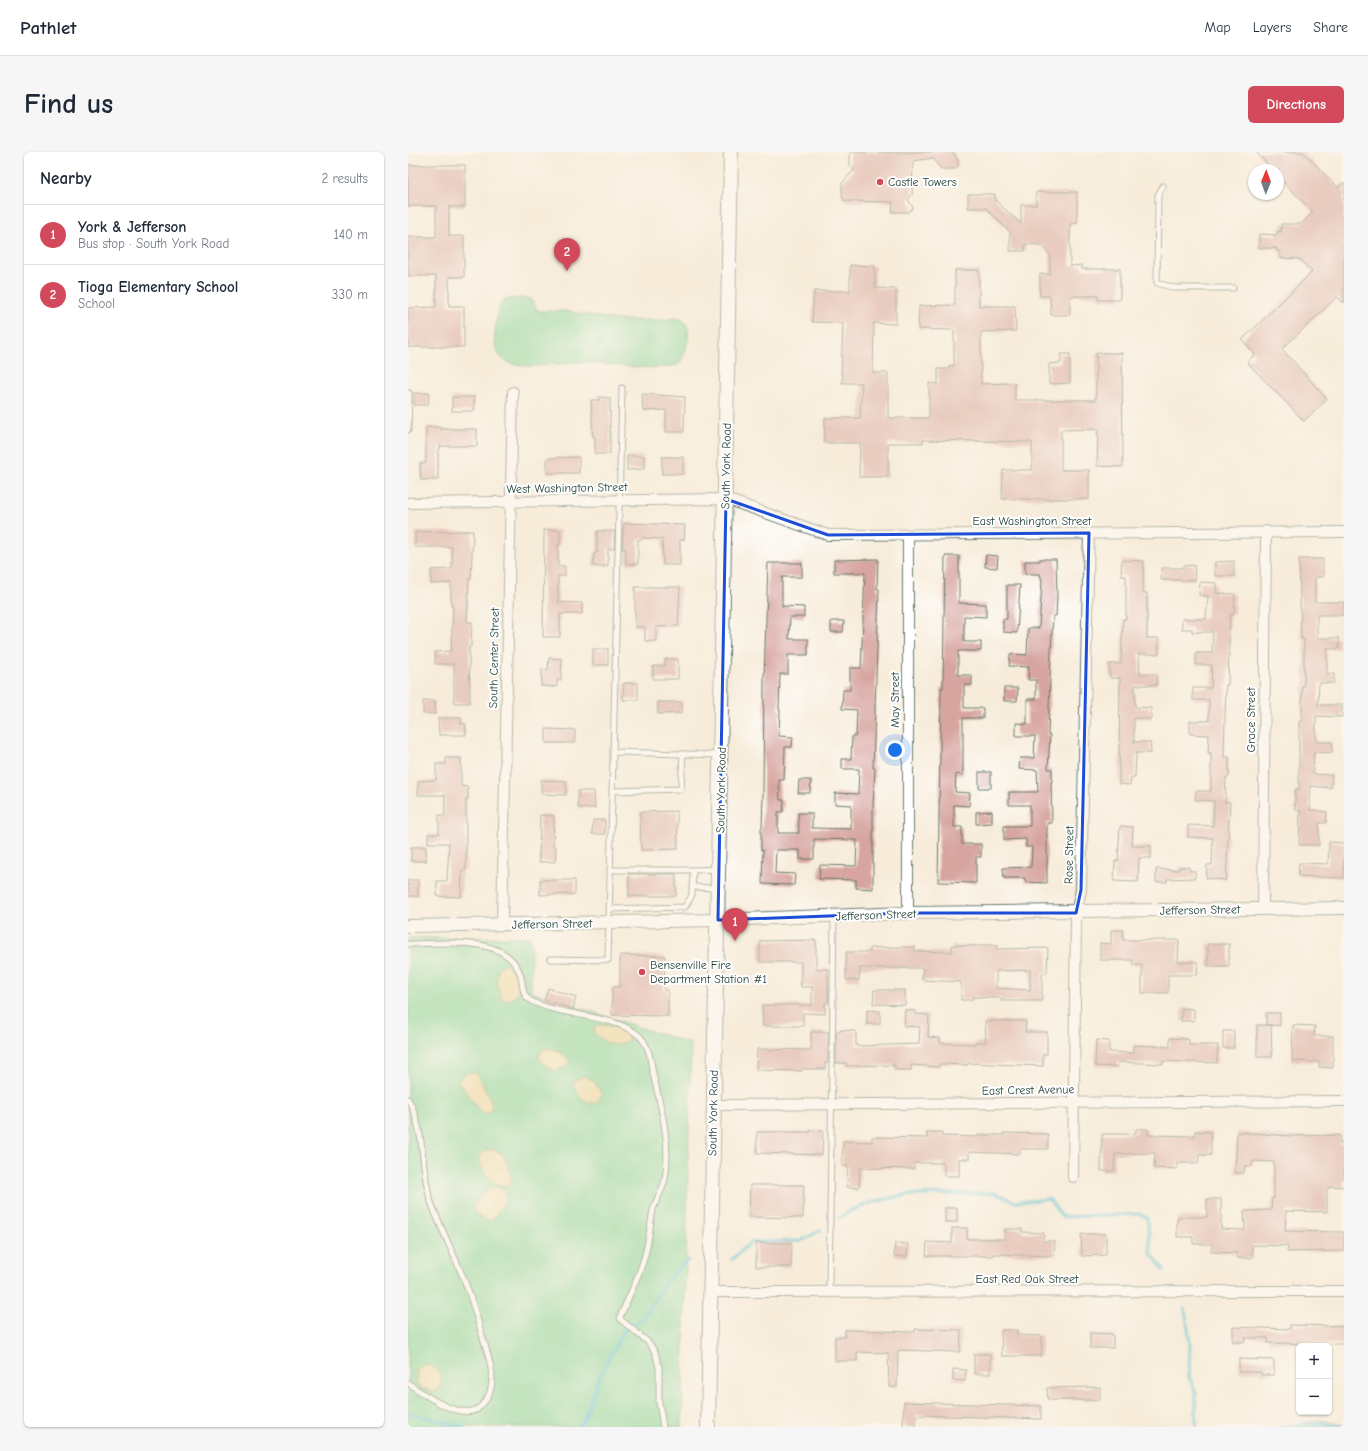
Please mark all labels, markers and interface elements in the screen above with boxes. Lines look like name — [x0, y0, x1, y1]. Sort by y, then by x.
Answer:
text: Pathlet — [20, 17, 76, 39]
text: Map — [1204, 19, 1231, 36]
text: Layers — [1253, 19, 1291, 36]
text: Share — [1313, 19, 1348, 36]
button: Directions — [1248, 86, 1344, 123]
text: Find us — [24, 88, 113, 120]
north arrow — [1248, 164, 1284, 200]
text: Nearby — [40, 169, 91, 188]
text: 2 results — [321, 171, 368, 186]
place label: Castle Towers — [888, 175, 957, 189]
marker: Castle Towers — [875, 177, 885, 187]
text: York & Jefferson — [78, 218, 186, 236]
text: 1 — [50, 227, 56, 242]
text: 140 m — [334, 227, 368, 242]
text: Bus stop · South York Road — [78, 236, 229, 251]
pin: 2 — [554, 238, 580, 271]
text: Tioga Elementary School — [78, 278, 238, 296]
text: 2 — [50, 287, 56, 302]
text: 330 m — [332, 287, 368, 302]
text: School — [78, 296, 115, 311]
street label: South York Road — [718, 423, 734, 509]
street label: West Washington Street — [506, 480, 628, 496]
street label: East Washington Street — [973, 514, 1092, 528]
street label: South Center Street — [486, 607, 502, 709]
street label: May Street — [888, 672, 902, 728]
street label: Grace Street — [1244, 687, 1258, 753]
your location — [885, 740, 905, 760]
street label: South York Road — [713, 747, 729, 833]
street label: Rose Street — [1061, 825, 1077, 884]
street label: Jefferson Street — [1160, 902, 1241, 918]
street label: Jefferson Street — [835, 907, 917, 923]
pin: 1 — [722, 908, 748, 941]
street label: Jefferson Street — [512, 916, 593, 932]
place label: Bensenville Fire Department Station #1 — [650, 958, 767, 986]
marker: Bensenville Fire Department Station #1 — [637, 967, 647, 977]
street label: South York Road — [705, 1070, 721, 1156]
street label: East Crest Avenue — [982, 1082, 1074, 1098]
street label: East Red Oak Street — [975, 1272, 1079, 1286]
map controls — [1296, 1343, 1332, 1415]
button: + — [1296, 1343, 1332, 1379]
button: − — [1296, 1379, 1332, 1415]

